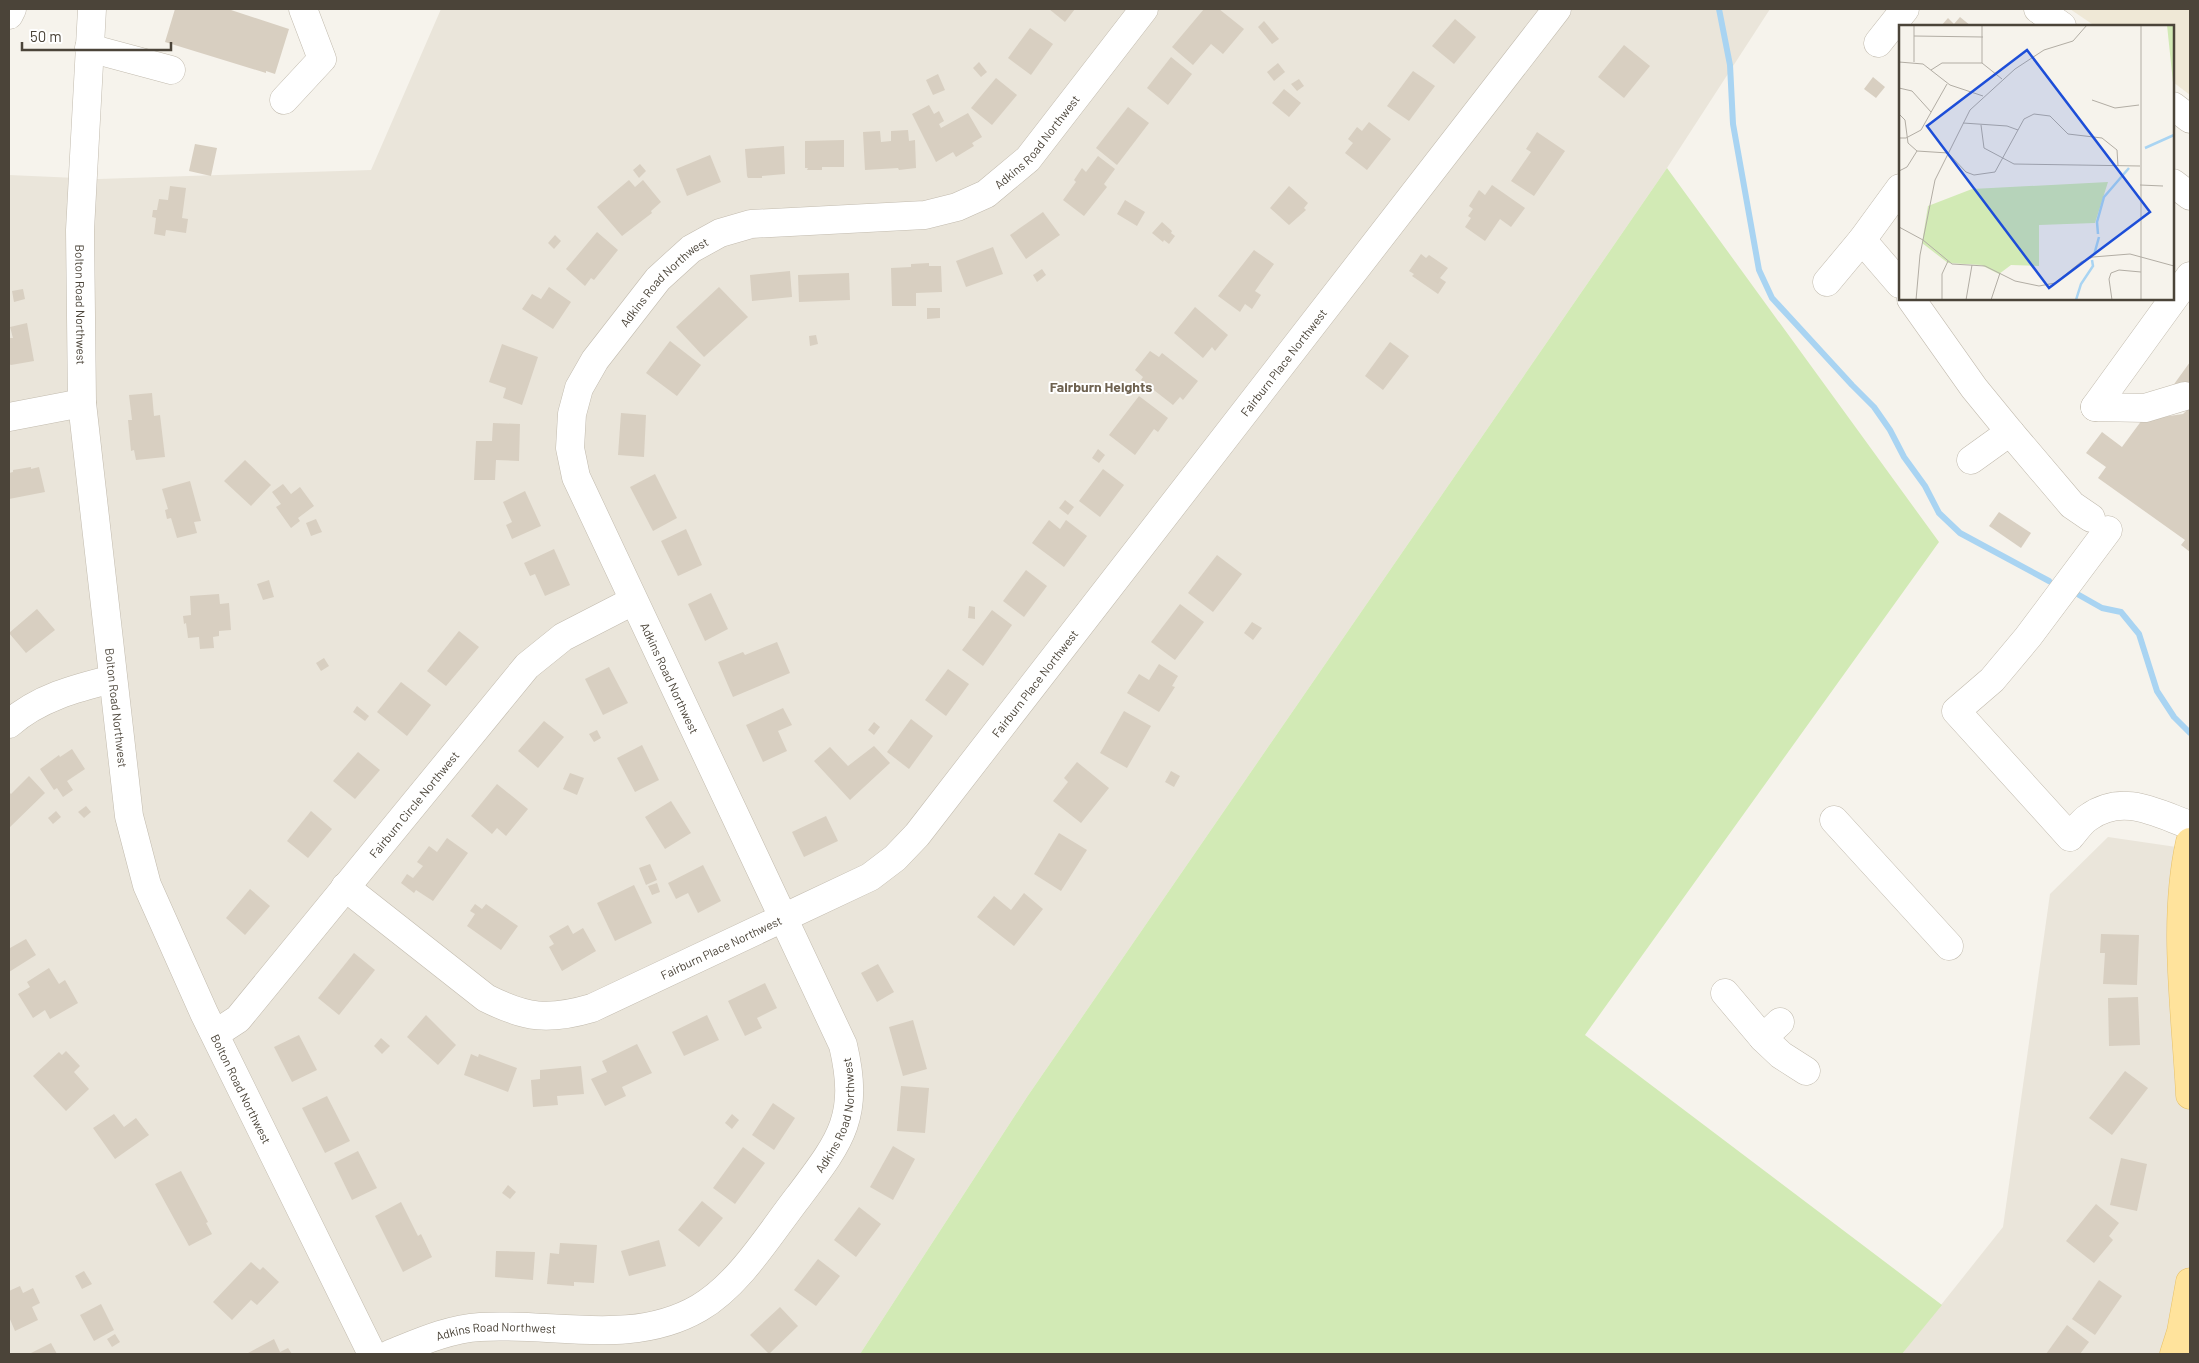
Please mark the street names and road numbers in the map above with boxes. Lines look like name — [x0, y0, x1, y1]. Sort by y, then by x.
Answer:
street label: Adkins Road Northwest — [991, 92, 1082, 191]
street label: Adkins Road Northwest — [617, 234, 710, 329]
street label: Bolton Road Northwest — [73, 244, 89, 365]
street label: Fairburn Place Northwest — [1237, 306, 1329, 419]
street label: Adkins Road Northwest — [638, 620, 702, 736]
street label: Fairburn Place Northwest — [989, 627, 1081, 740]
street label: Bolton Road Northwest — [103, 647, 130, 768]
street label: Fairburn Circle Northwest — [366, 748, 462, 860]
street label: Fairburn Place Northwest — [658, 913, 784, 982]
street label: Bolton Road Northwest — [209, 1032, 274, 1146]
street label: Adkins Road Northwest — [812, 1057, 856, 1175]
street label: Adkins Road Northwest — [434, 1319, 557, 1343]

